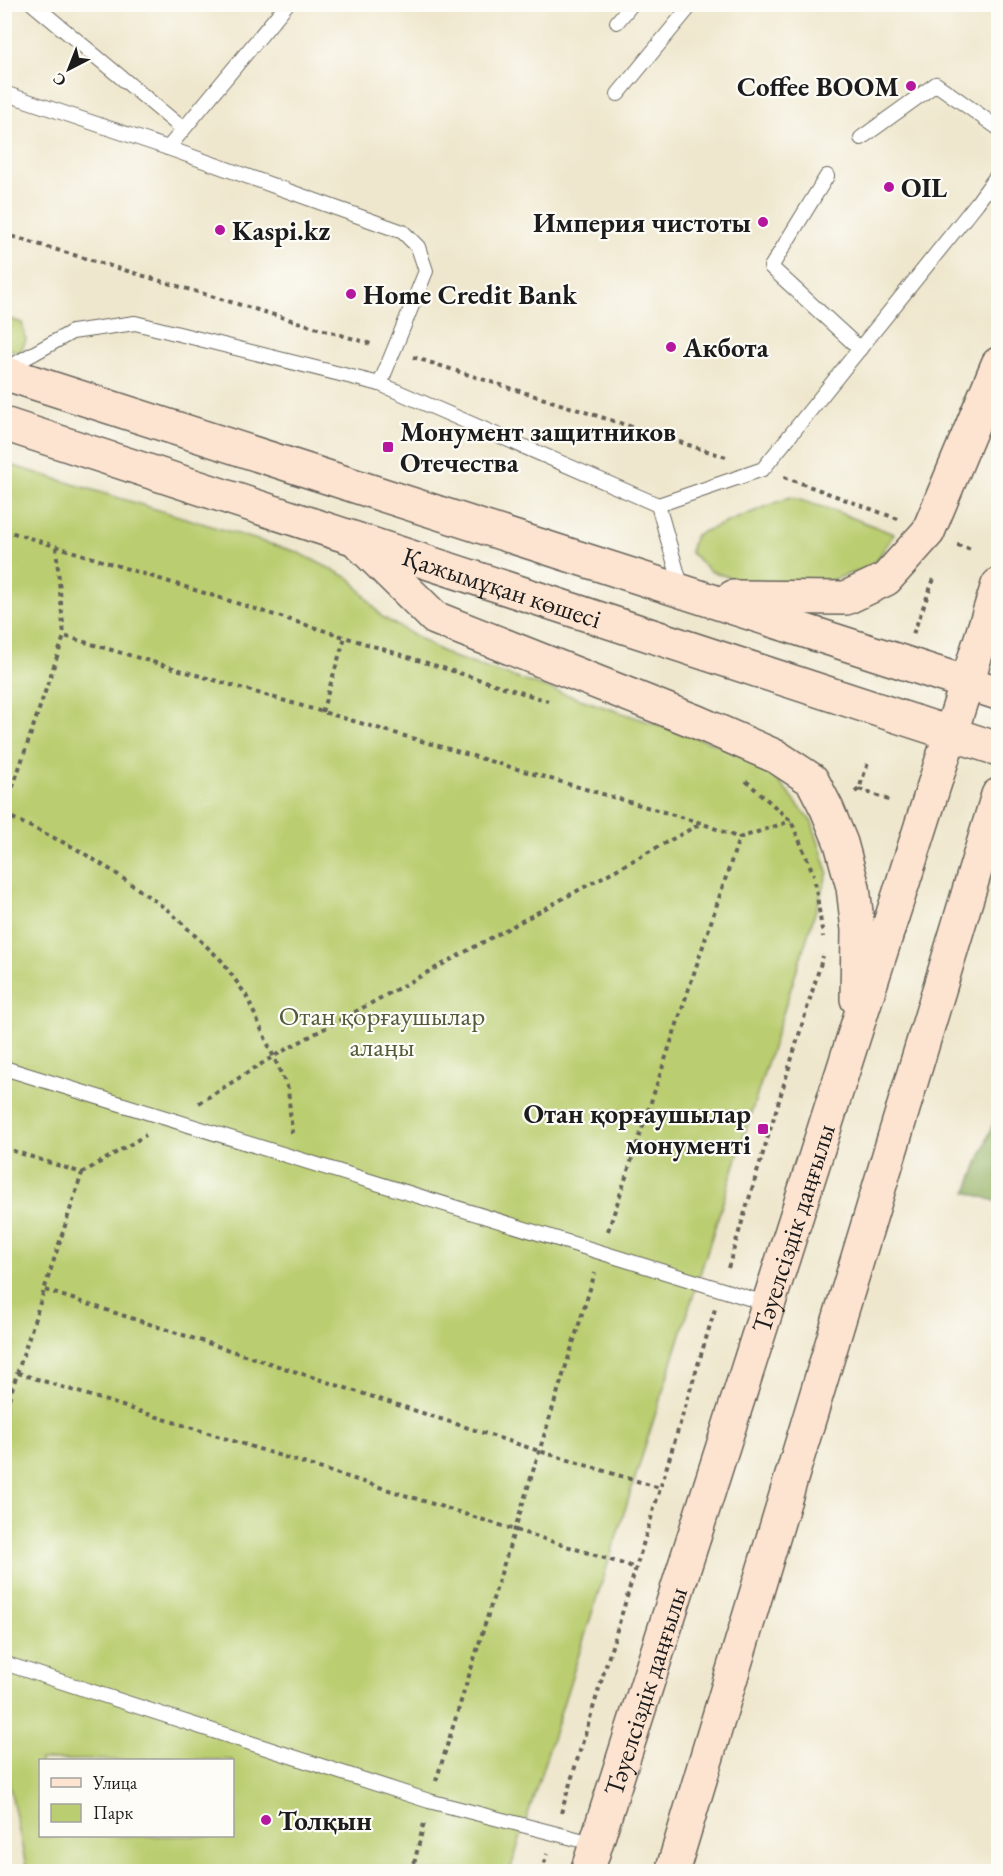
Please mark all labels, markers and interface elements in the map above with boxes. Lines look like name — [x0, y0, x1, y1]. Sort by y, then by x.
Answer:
north arrow — [39, 39, 99, 99]
text: С — [48, 68, 71, 91]
place label: Coffee BOOM — [737, 69, 899, 104]
marker: Coffee BOOM — [904, 79, 918, 93]
place label: OIL — [901, 170, 947, 205]
marker: OIL — [882, 180, 896, 194]
place label: Империя чистоты — [533, 205, 751, 240]
place label: Kaspi.kz — [232, 213, 330, 248]
marker: Империя чистоты — [756, 215, 770, 229]
marker: Kaspi.kz — [213, 223, 227, 237]
place label: Home Credit Bank — [363, 277, 578, 312]
marker: Home Credit Bank — [344, 287, 358, 301]
place label: Акбота — [682, 330, 769, 365]
marker: Акбота — [664, 340, 678, 354]
place label: Монумент защитников Отечества — [400, 414, 676, 480]
marker: Монумент защитников Отечества — [381, 440, 395, 454]
street label: Қажымұқан көшесі — [398, 538, 606, 636]
park label: Отан қорғаушылар алаңы — [279, 998, 485, 1064]
place label: Отан қорғаушылар монументі — [523, 1096, 751, 1162]
street label: Тәуелсіздік даңғылы — [743, 1119, 842, 1337]
marker: Отан қорғаушылар монументі — [756, 1122, 770, 1136]
street label: Тәуелсіздік даңғылы — [595, 1582, 695, 1800]
legend — [39, 1759, 234, 1837]
text: Улица — [92, 1771, 138, 1794]
text: Парк — [93, 1801, 133, 1824]
place label: Толқын — [278, 1803, 372, 1838]
marker: Толқын — [259, 1813, 273, 1827]

